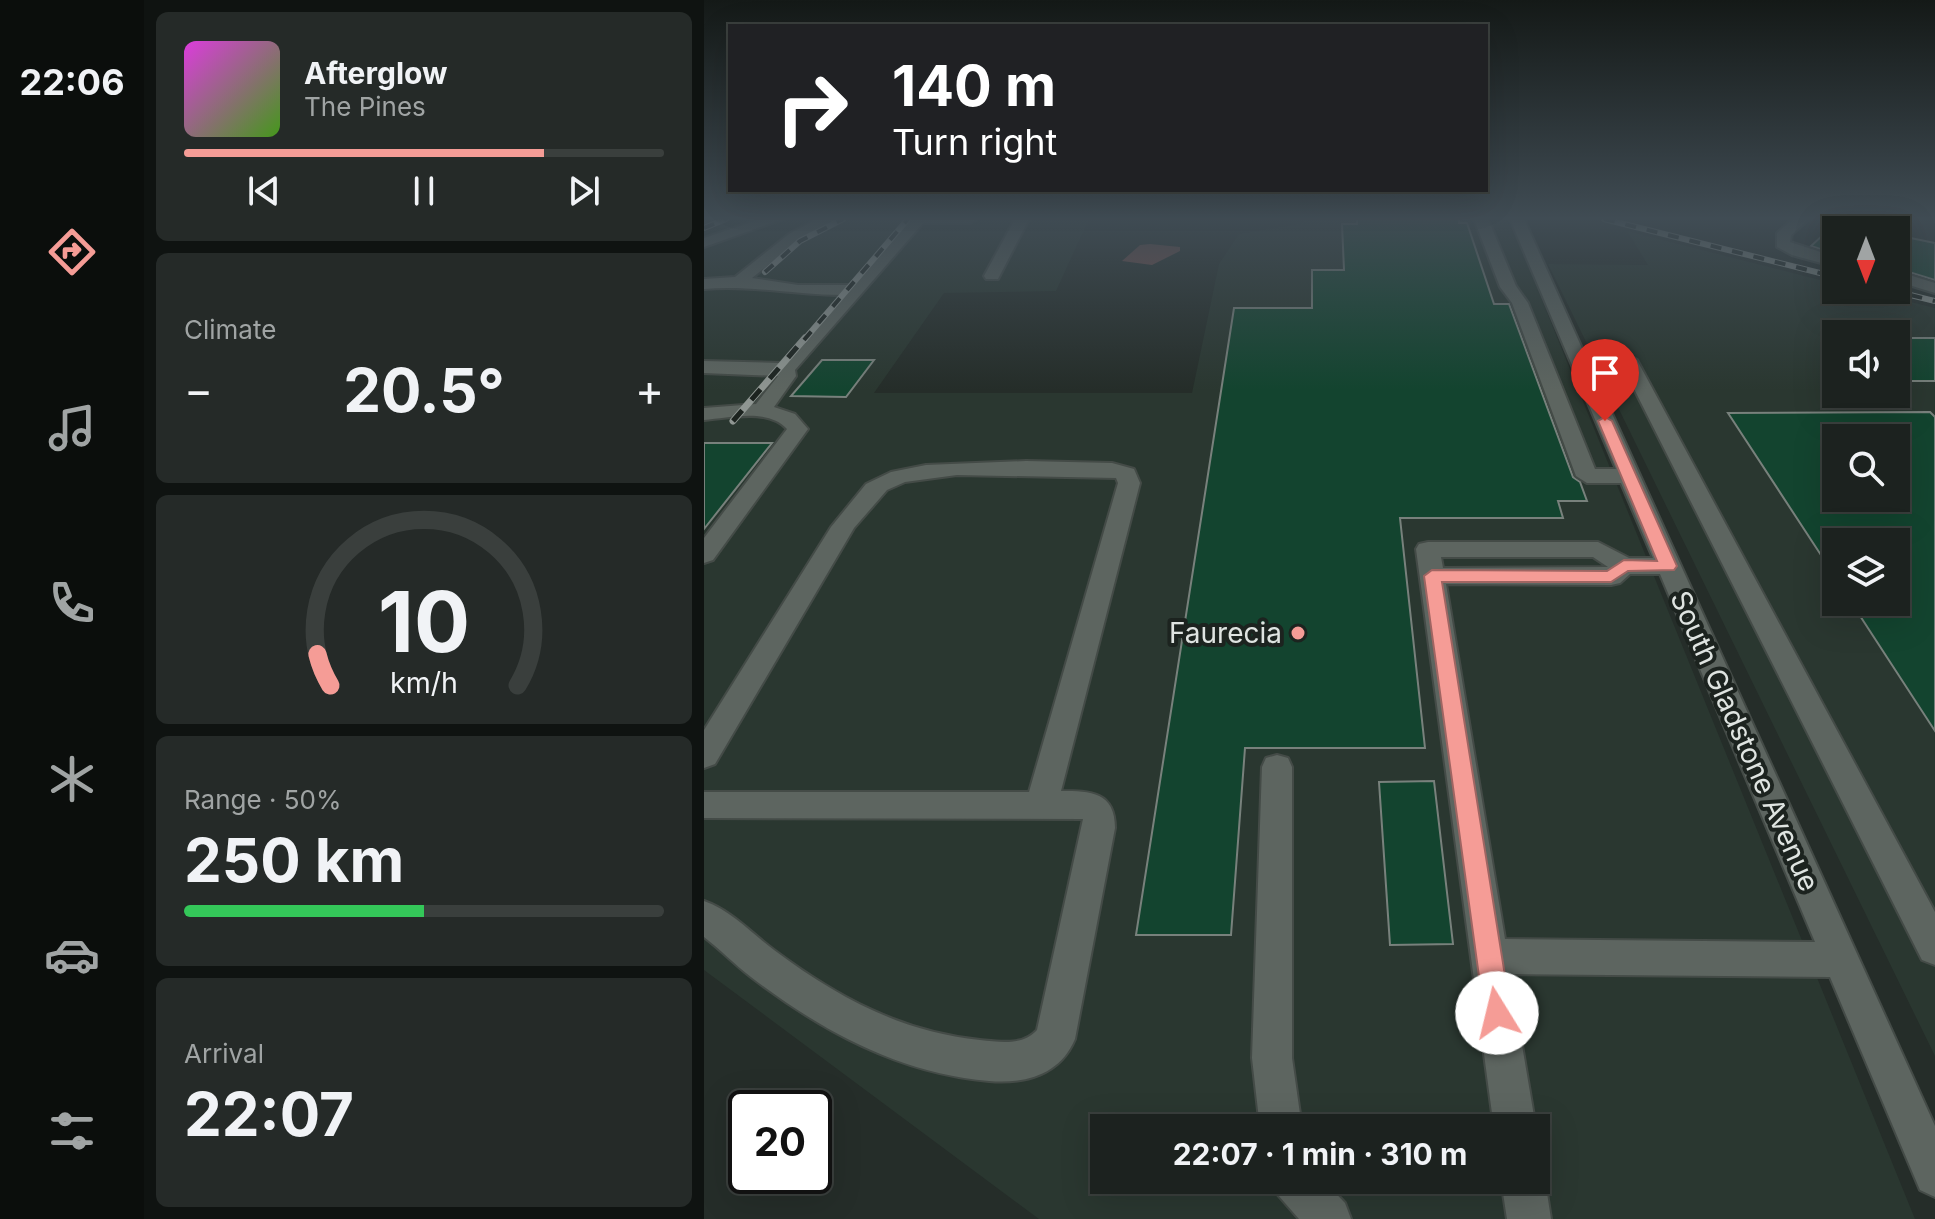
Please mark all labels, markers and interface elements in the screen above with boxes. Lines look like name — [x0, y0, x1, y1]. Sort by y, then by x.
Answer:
text: 140 m — [892, 52, 1056, 120]
text: Afterglow — [304, 55, 448, 91]
icon: right — [760, 56, 864, 160]
text: 22:06 — [19, 60, 125, 104]
text: The Pines — [304, 91, 426, 122]
text: Turn right — [892, 120, 1057, 164]
icon: previous — [242, 169, 286, 213]
icon: pause — [402, 169, 446, 213]
icon: next — [562, 169, 606, 213]
north arrow — [1822, 216, 1910, 304]
map controls — [1822, 216, 1910, 616]
icon: directions — [44, 224, 100, 280]
text: Climate — [184, 314, 276, 345]
button: sound — [1822, 320, 1910, 408]
pin — [1571, 339, 1639, 421]
icon: arrive — [1583, 351, 1627, 395]
text: 20.5° — [343, 354, 505, 426]
text: − — [184, 363, 213, 417]
text: + — [635, 363, 664, 417]
icon: music — [44, 400, 100, 456]
button: search — [1822, 424, 1910, 512]
button: layers — [1822, 528, 1910, 616]
text: 10 — [378, 570, 470, 671]
icon: phone — [44, 575, 100, 631]
street label: South Gladstone Avenue — [1663, 586, 1827, 896]
place label: Faurecia — [1169, 616, 1282, 650]
marker: Faurecia — [1289, 624, 1307, 642]
text: km/h — [390, 665, 458, 700]
icon: climate — [44, 751, 100, 807]
text: Range · 50% — [184, 784, 342, 815]
text: 250 km — [184, 824, 404, 896]
icon: car — [44, 927, 100, 983]
position arrow — [1455, 971, 1539, 1055]
text: Arrival — [184, 1038, 264, 1069]
text: 22:07 — [184, 1078, 354, 1150]
speed limit sign: 20 — [728, 1090, 832, 1194]
icon: filters — [44, 1103, 100, 1159]
text: 22:07 · 1 min · 310 m — [1173, 1136, 1467, 1172]

